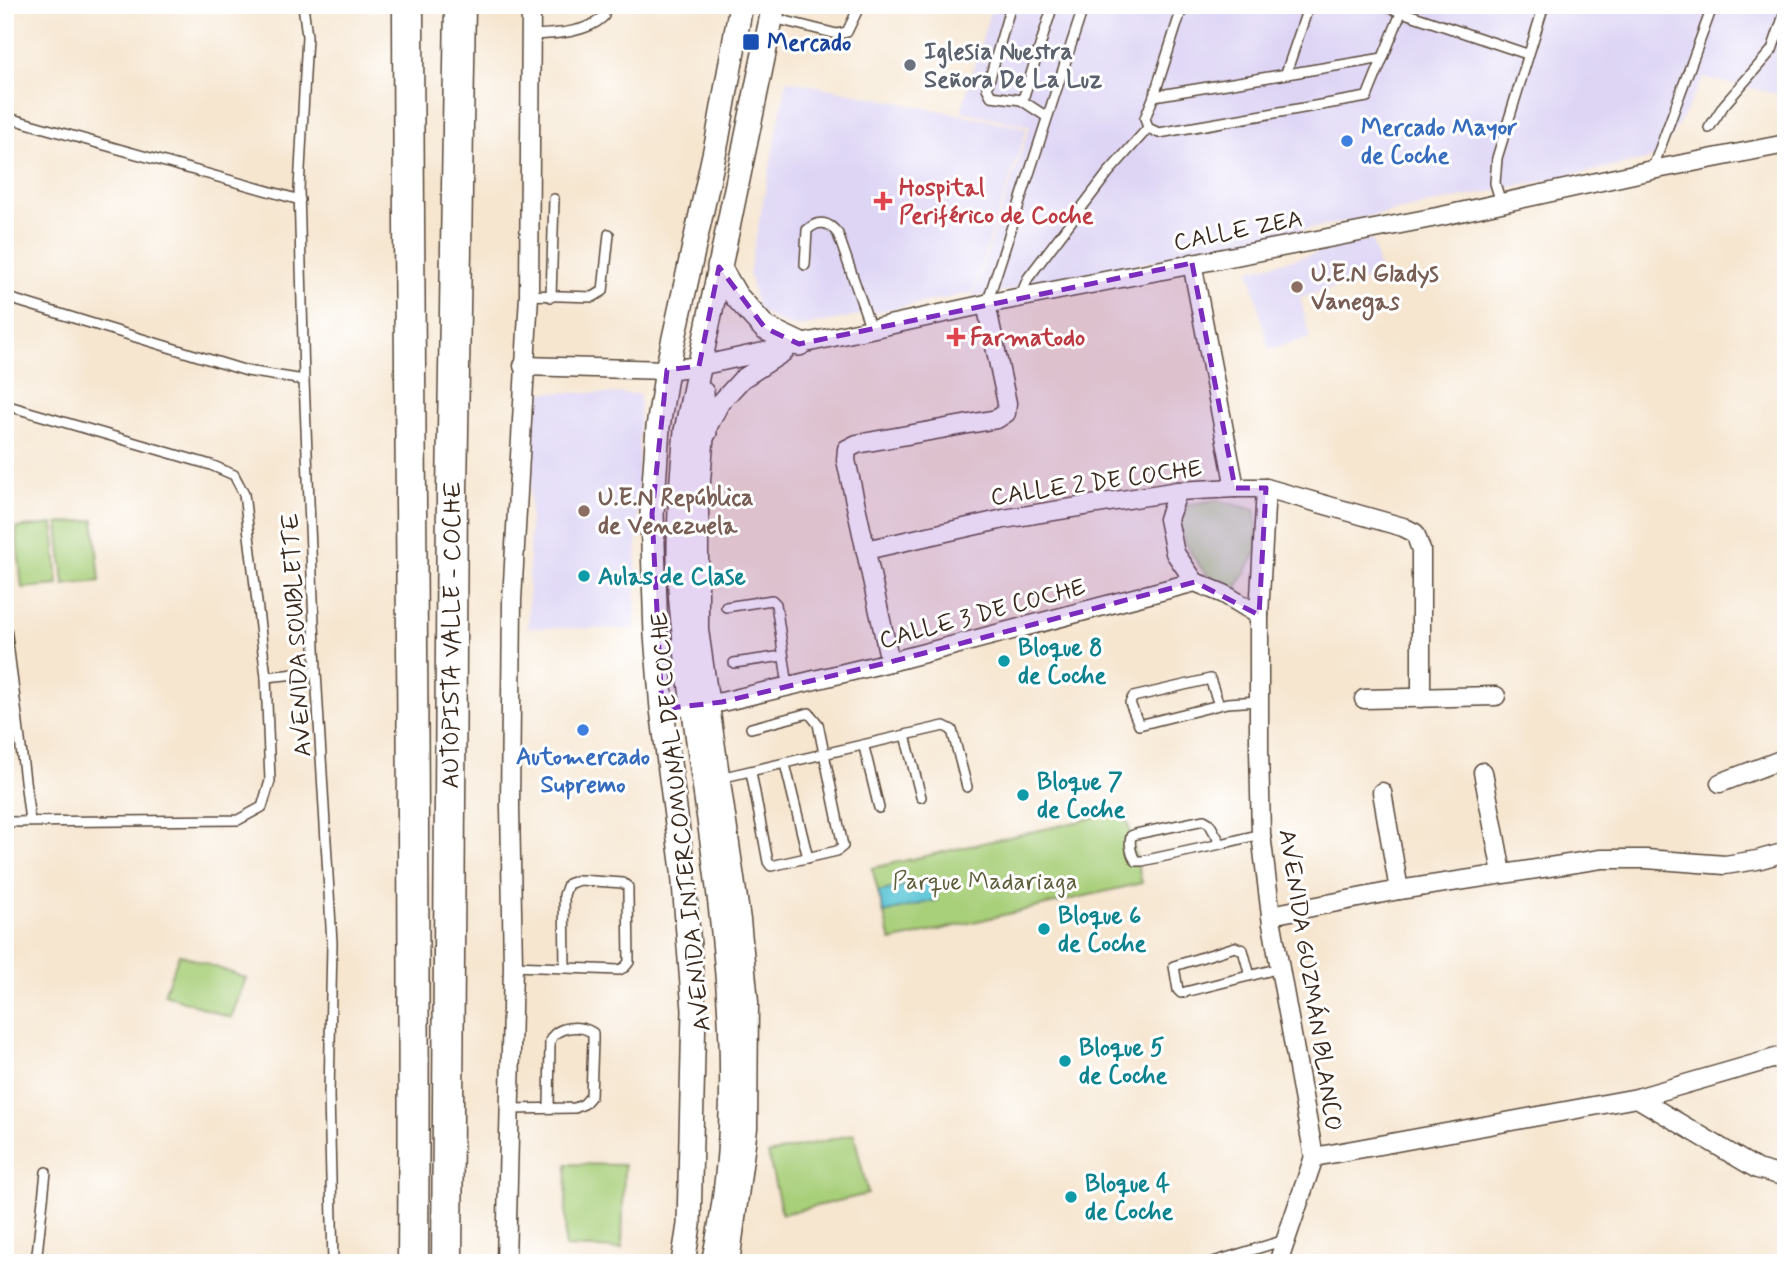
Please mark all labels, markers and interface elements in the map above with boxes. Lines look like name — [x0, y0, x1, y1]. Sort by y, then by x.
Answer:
place label: Mercado — [767, 28, 851, 59]
marker: Mercado — [741, 32, 761, 52]
place label: Iglesia Nuestra Señora De La Luz — [924, 37, 1102, 96]
marker: Iglesia Nuestra Señora De La Luz — [902, 57, 918, 73]
place label: Mercado Mayor de Coche — [1361, 113, 1517, 172]
marker: Mercado Mayor de Coche — [1339, 133, 1355, 149]
place label: Hospital Periférico de Coche — [899, 173, 1094, 232]
marker: Hospital Periférico de Coche — [873, 191, 893, 211]
street label: CALLE ZEA — [1171, 204, 1305, 259]
place label: U.E.N Gladys Vanegas — [1311, 259, 1439, 321]
marker: U.E.N Gladys Vanegas — [1289, 279, 1305, 295]
place label: Farmatodo — [970, 323, 1085, 354]
marker: Farmatodo — [948, 329, 964, 345]
street label: CALLE 2 DE COCHE — [989, 453, 1204, 514]
street label: AUTOPISTA VALLE - COCHE — [436, 481, 469, 789]
place label: U.E.N República de Venezuela — [598, 483, 754, 542]
marker: U.E.N República de Venezuela — [576, 503, 592, 519]
street label: AVENIDA SOUBLETTE — [276, 512, 319, 758]
place label: Aulas de Clase — [598, 562, 747, 593]
marker: Aulas de Clase — [576, 568, 592, 584]
street label: CALLE 3 DE COCHE — [876, 572, 1089, 657]
street label: AVENIDA INTERCOMUNAL DE COCHE — [644, 610, 719, 1033]
place label: Bloque 8 de Coche — [1018, 633, 1107, 692]
marker: Bloque 8 de Coche — [996, 653, 1012, 669]
marker: Automercado Supremo — [575, 722, 591, 738]
place label: Automercado Supremo — [516, 742, 650, 801]
place label: Bloque 7 de Coche — [1037, 767, 1126, 826]
marker: Bloque 7 de Coche — [1015, 787, 1031, 803]
street label: AVENIDA GUZMÁN BLANCO — [1270, 827, 1350, 1133]
park label: Parque Madariaga — [893, 867, 1077, 898]
place label: Bloque 6 de Coche — [1058, 901, 1147, 960]
marker: Bloque 6 de Coche — [1036, 921, 1052, 937]
place label: Bloque 5 de Coche — [1079, 1033, 1168, 1092]
marker: Bloque 5 de Coche — [1057, 1053, 1073, 1069]
place label: Bloque 4 de Coche — [1085, 1169, 1174, 1228]
marker: Bloque 4 de Coche — [1063, 1189, 1079, 1205]

